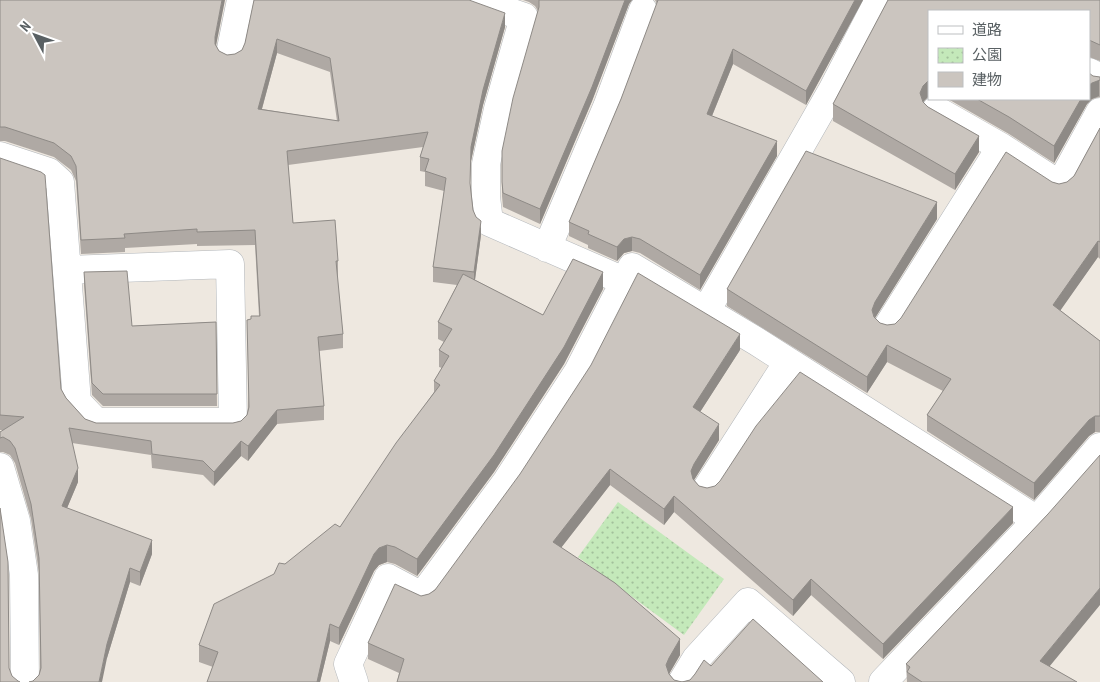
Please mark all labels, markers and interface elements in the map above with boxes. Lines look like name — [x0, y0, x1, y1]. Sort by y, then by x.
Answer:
north arrow — [10, 10, 60, 60]
legend — [928, 10, 1090, 100]
text: N — [16, 18, 34, 35]
text: 道路 — [972, 20, 1002, 39]
text: 公園 — [972, 45, 1002, 64]
text: 建物 — [972, 70, 1002, 89]

